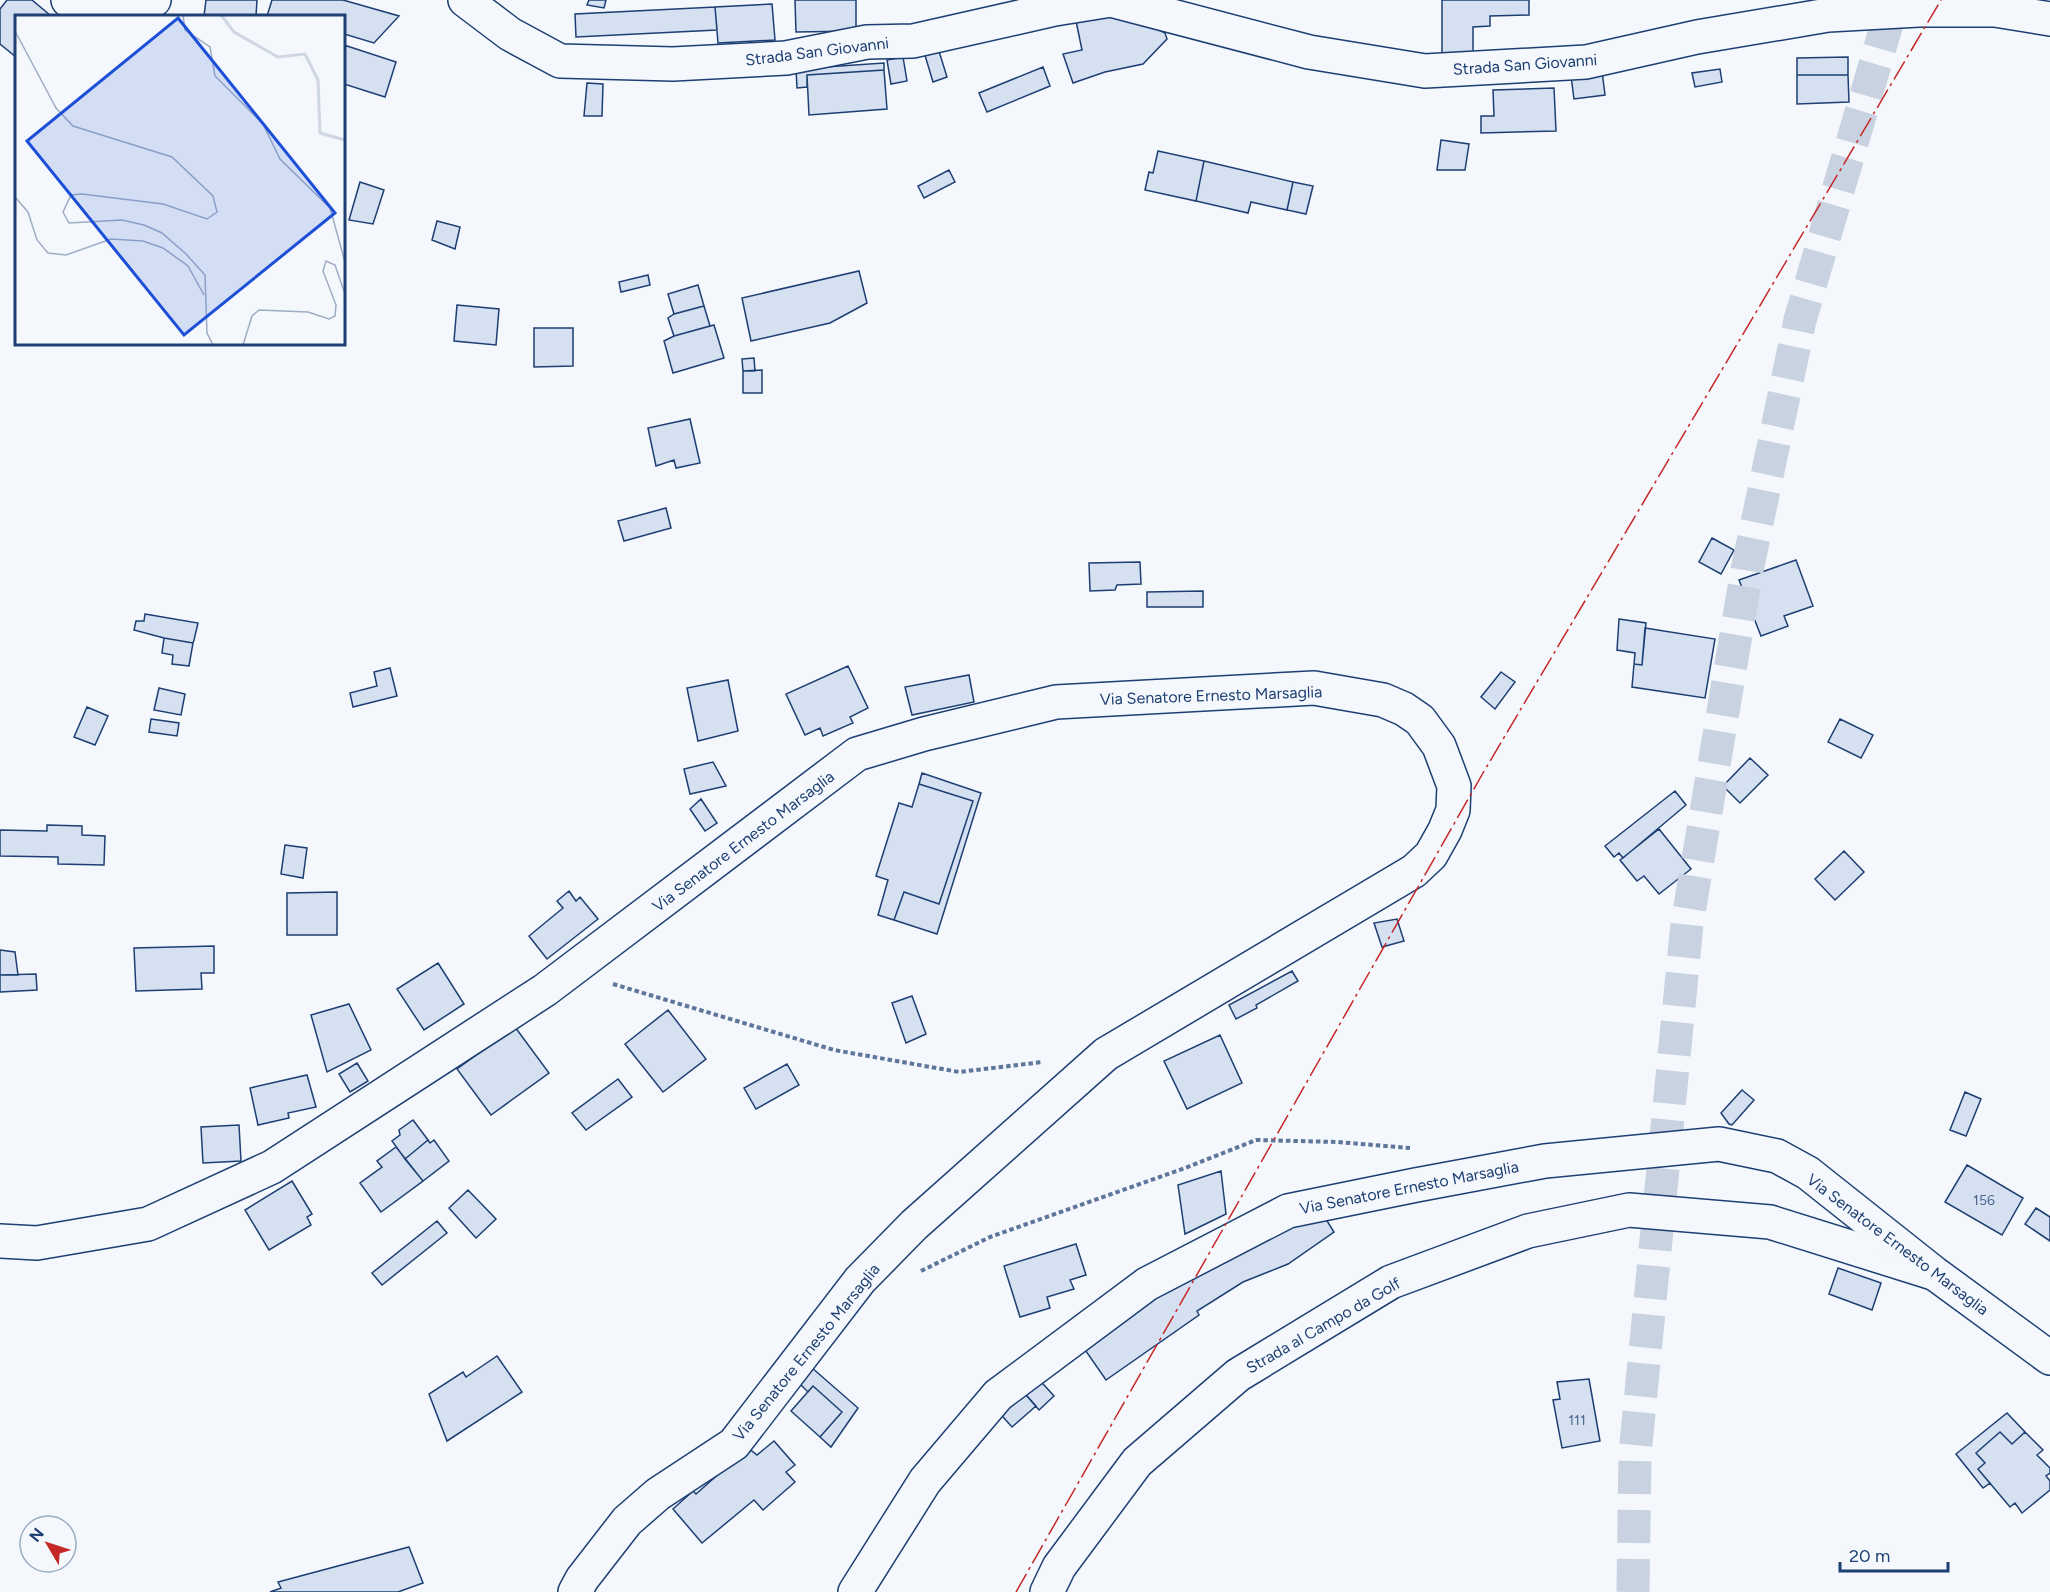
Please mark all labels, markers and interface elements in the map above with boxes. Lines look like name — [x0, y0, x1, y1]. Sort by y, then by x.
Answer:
inset map — [15, 15, 345, 345]
street label: Strada San Giovanni — [744, 33, 890, 70]
street label: Strada San Giovanni — [1452, 50, 1598, 79]
street label: Via Senatore Ernesto Marsaglia — [1099, 682, 1323, 709]
street label: Via Senatore Ernesto Marsaglia — [649, 767, 838, 916]
street label: Via Senatore Ernesto Marsaglia — [1298, 1157, 1520, 1218]
street label: Via Senatore Ernesto Marsaglia — [1803, 1170, 1992, 1319]
house number: 156 — [1973, 1192, 1995, 1209]
street label: Via Senatore Ernesto Marsaglia — [729, 1260, 884, 1445]
street label: Strada al Campo da Golf — [1243, 1273, 1404, 1377]
house number: 111 — [1568, 1412, 1586, 1429]
north arrow — [18, 1514, 78, 1574]
text: N — [25, 1524, 48, 1546]
scale bar — [1840, 1535, 1948, 1573]
text: 20 m — [1849, 1545, 1890, 1567]

